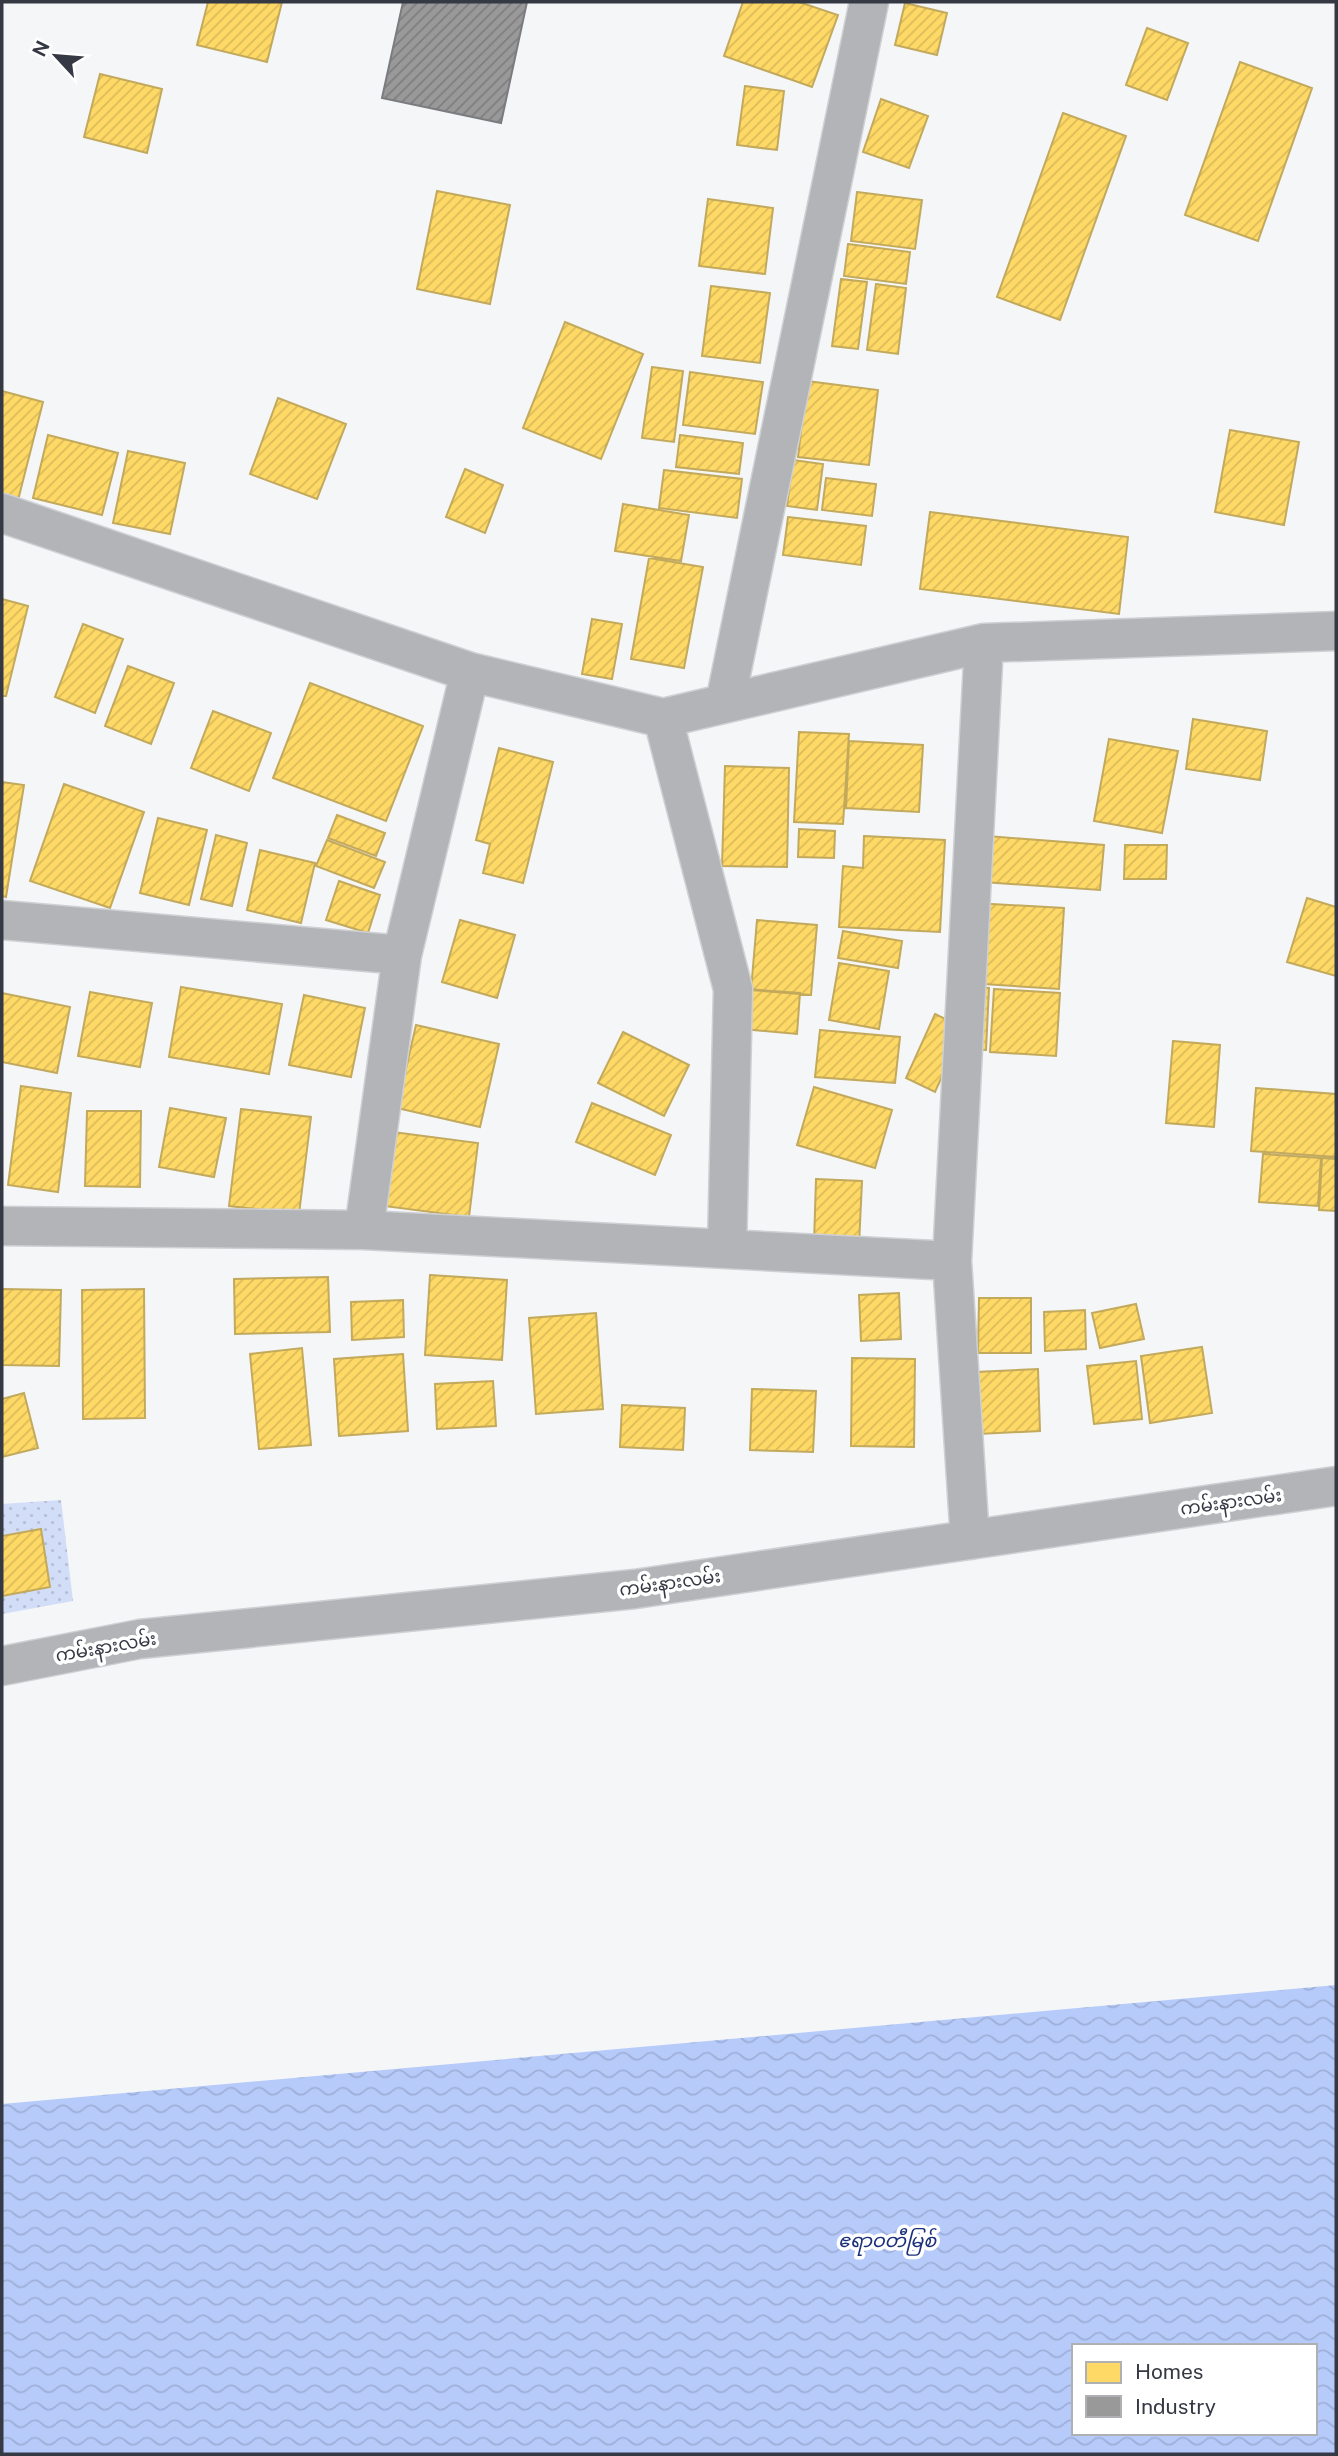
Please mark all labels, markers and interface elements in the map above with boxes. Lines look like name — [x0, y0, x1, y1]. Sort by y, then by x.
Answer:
north arrow — [21, 21, 91, 91]
text: N — [28, 37, 54, 60]
street label: ကမ်းနားလမ်း — [1179, 1482, 1284, 1524]
street label: ကမ်းနားလမ်း — [618, 1563, 723, 1605]
street label: ကမ်းနားလမ်း — [54, 1625, 159, 1671]
water label: ဧရာဝတီမြစ် — [838, 2227, 937, 2256]
legend — [1072, 2344, 1317, 2435]
text: Homes — [1135, 2359, 1203, 2384]
text: Industry — [1135, 2394, 1216, 2419]

